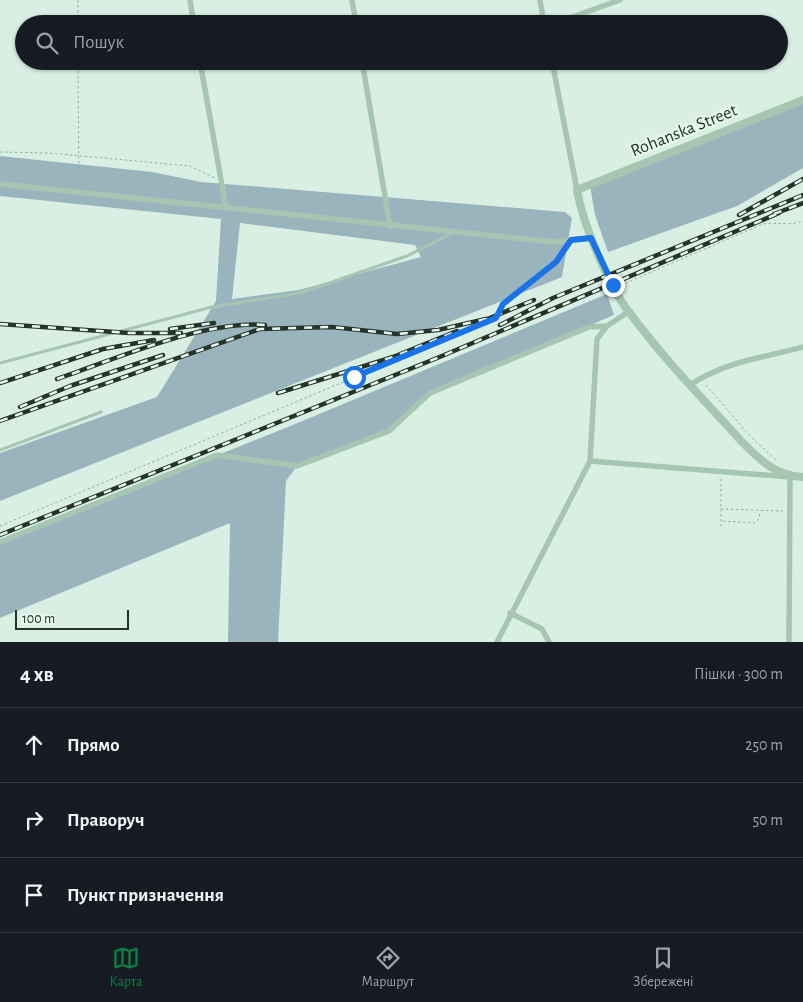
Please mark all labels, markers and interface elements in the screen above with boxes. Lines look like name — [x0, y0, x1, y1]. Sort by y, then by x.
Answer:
search box — [15, 15, 788, 70]
icon: search — [33, 29, 61, 57]
text: Пошук — [73, 33, 124, 52]
street label: Rohanska Street — [628, 101, 740, 161]
route end — [602, 274, 625, 297]
route start — [343, 366, 366, 389]
scale bar — [15, 607, 129, 630]
text: 100 m — [22, 612, 55, 626]
text: 4 хв — [20, 664, 54, 685]
text: Пішки · 300 m — [694, 666, 783, 682]
icon: ahead — [20, 731, 48, 759]
text: Прямо — [67, 736, 120, 755]
text: 250 m — [745, 737, 783, 753]
icon: right — [20, 806, 48, 834]
text: Праворуч — [67, 811, 145, 830]
text: 50 m — [752, 812, 783, 828]
icon: arrive — [20, 881, 48, 909]
text: Пункт призначення — [67, 886, 224, 905]
tab: Карта — [110, 944, 142, 991]
tab: Маршрут — [362, 944, 414, 991]
tab: Збережені — [633, 944, 693, 991]

